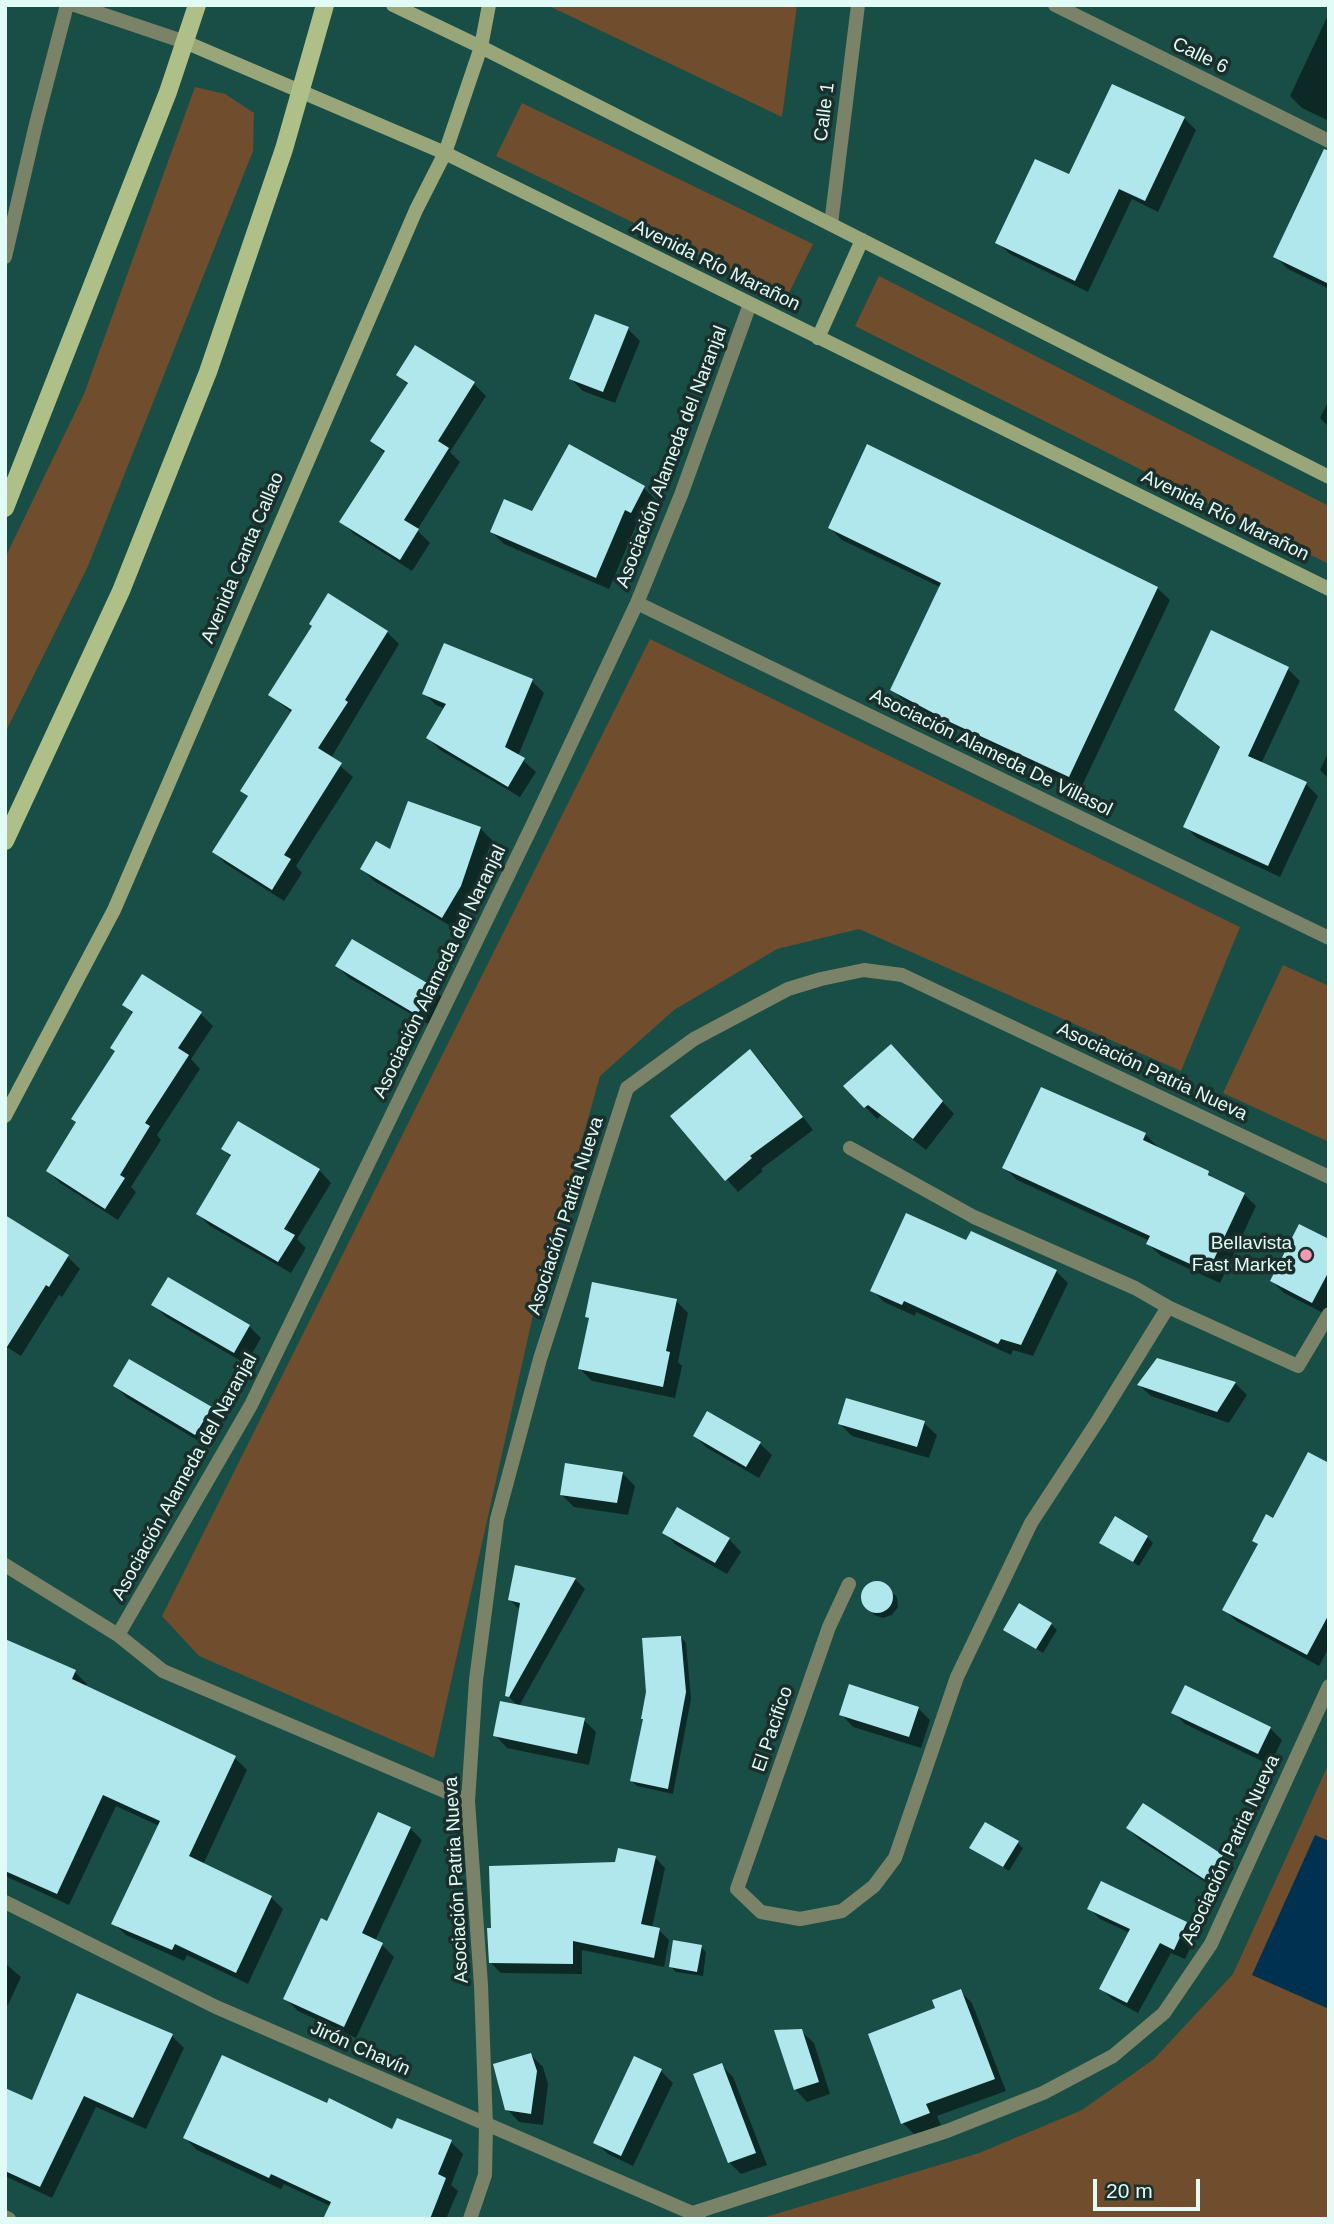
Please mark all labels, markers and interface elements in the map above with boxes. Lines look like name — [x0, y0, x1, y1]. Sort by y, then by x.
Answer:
street label: Calle 6 — [1168, 33, 1232, 79]
street label: Calle 1 — [810, 81, 840, 143]
street label: Avenida Río Marañon — [629, 216, 803, 316]
street label: Asociación Alameda del Naranjal — [611, 323, 733, 591]
street label: Avenida Río Marañon — [1138, 466, 1312, 566]
street label: Avenida Canta Callao — [197, 469, 289, 647]
street label: Asociación Alameda De Villasol — [866, 684, 1116, 822]
street label: Asociación Alameda del Naranjal — [369, 842, 511, 1102]
street label: Asociación Patria Nueva — [1053, 1018, 1251, 1126]
street label: Asociación Patria Nueva — [523, 1114, 609, 1318]
place label: Bellavista Fast Market — [1192, 1233, 1292, 1277]
marker: Bellavista Fast Market — [1298, 1247, 1314, 1263]
street label: Asociación Alameda del Naranjal — [107, 1350, 263, 1604]
street label: El Pacifico — [748, 1683, 798, 1775]
street label: Asociación Patria Nueva — [1177, 1751, 1285, 1949]
street label: Asociación Patria Nueva — [440, 1776, 474, 1984]
street label: Jirón Chavín — [307, 2017, 413, 2081]
scale bar — [1096, 2164, 1203, 2208]
text: 20 m — [1106, 2179, 1153, 2202]

